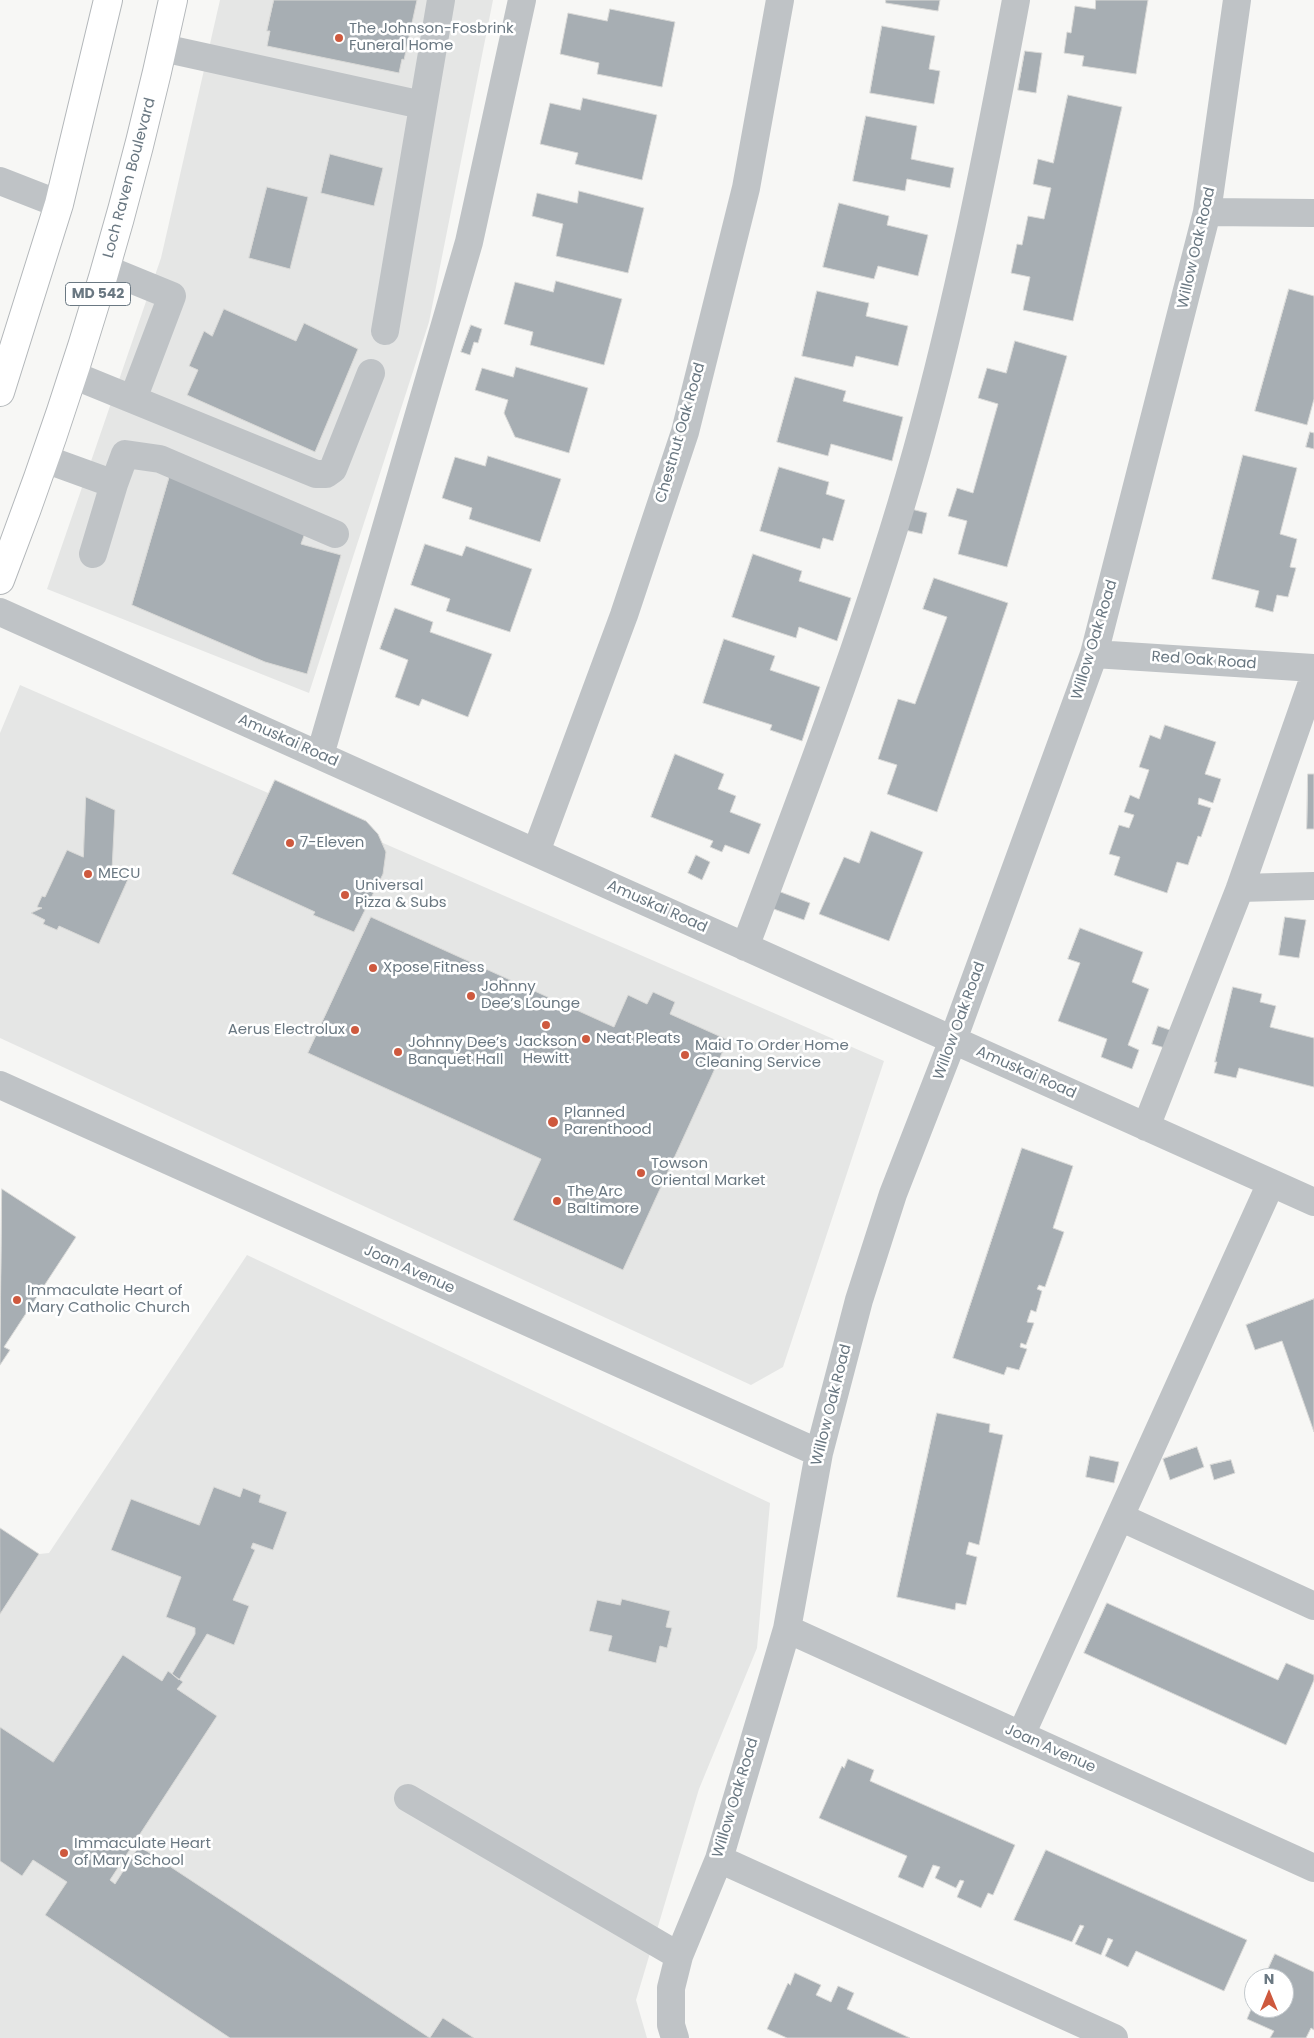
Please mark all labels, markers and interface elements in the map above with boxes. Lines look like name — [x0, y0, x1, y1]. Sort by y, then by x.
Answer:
place label: The Johnson-Fosbrink Funeral Home — [349, 20, 514, 55]
marker: The Johnson-Fosbrink Funeral Home — [333, 32, 345, 44]
street label: Loch Raven Boulevard — [100, 96, 160, 260]
street label: Willow Oak Road — [1174, 185, 1220, 311]
road number: MD 542 — [66, 282, 130, 306]
street label: Chestnut Oak Road — [652, 361, 710, 505]
street label: Willow Oak Road — [1068, 578, 1122, 702]
street label: Red Oak Road — [1151, 648, 1257, 674]
street label: Amuskai Road — [235, 711, 341, 771]
place label: 7-Eleven — [300, 834, 364, 852]
marker: 7-Eleven — [284, 837, 296, 849]
place label: MECU — [98, 865, 140, 883]
marker: MECU — [82, 868, 94, 880]
place label: Universal Pizza & Subs — [355, 877, 447, 912]
street label: Amuskai Road — [604, 877, 710, 937]
marker: Universal Pizza & Subs — [339, 889, 351, 901]
place label: Xpose Fitness — [383, 959, 484, 977]
street label: Willow Oak Road — [930, 960, 990, 1082]
marker: Xpose Fitness — [367, 962, 379, 974]
place label: Johnny Dee’s Lounge — [481, 978, 580, 1013]
marker: Johnny Dee’s Lounge — [465, 990, 477, 1002]
marker: Jackson Hewitt — [540, 1019, 552, 1031]
place label: Aerus Electrolux — [228, 1021, 345, 1039]
marker: Aerus Electrolux — [349, 1024, 361, 1036]
place label: Neat Pleats — [596, 1030, 681, 1048]
place label: Jackson Hewitt — [515, 1033, 577, 1068]
marker: Neat Pleats — [580, 1033, 592, 1045]
place label: Johnny Dee’s Banquet Hall — [408, 1034, 507, 1069]
place label: Maid To Order Home Cleaning Service — [695, 1037, 849, 1072]
street label: Amuskai Road — [973, 1043, 1079, 1103]
marker: Johnny Dee’s Banquet Hall — [392, 1046, 404, 1058]
marker: Maid To Order Home Cleaning Service — [679, 1049, 691, 1061]
place label: Planned Parenthood — [564, 1104, 652, 1139]
marker: Planned Parenthood — [546, 1115, 560, 1129]
place label: Towson Oriental Market — [651, 1155, 765, 1190]
marker: Towson Oriental Market — [635, 1167, 647, 1179]
place label: The Arc Baltimore — [567, 1183, 639, 1218]
marker: The Arc Baltimore — [551, 1195, 563, 1207]
street label: Joan Avenue — [361, 1242, 457, 1298]
place label: Immaculate Heart of Mary Catholic Church — [27, 1282, 190, 1317]
marker: Immaculate Heart of Mary Catholic Church — [11, 1294, 23, 1306]
street label: Willow Oak Road — [808, 1343, 856, 1467]
street label: Joan Avenue — [1002, 1721, 1098, 1777]
street label: Willow Oak Road — [709, 1736, 763, 1860]
place label: Immaculate Heart of Mary School — [74, 1835, 211, 1870]
marker: Immaculate Heart of Mary School — [58, 1847, 70, 1859]
north arrow — [1244, 1968, 1294, 2018]
text: N — [1264, 1969, 1274, 1989]

